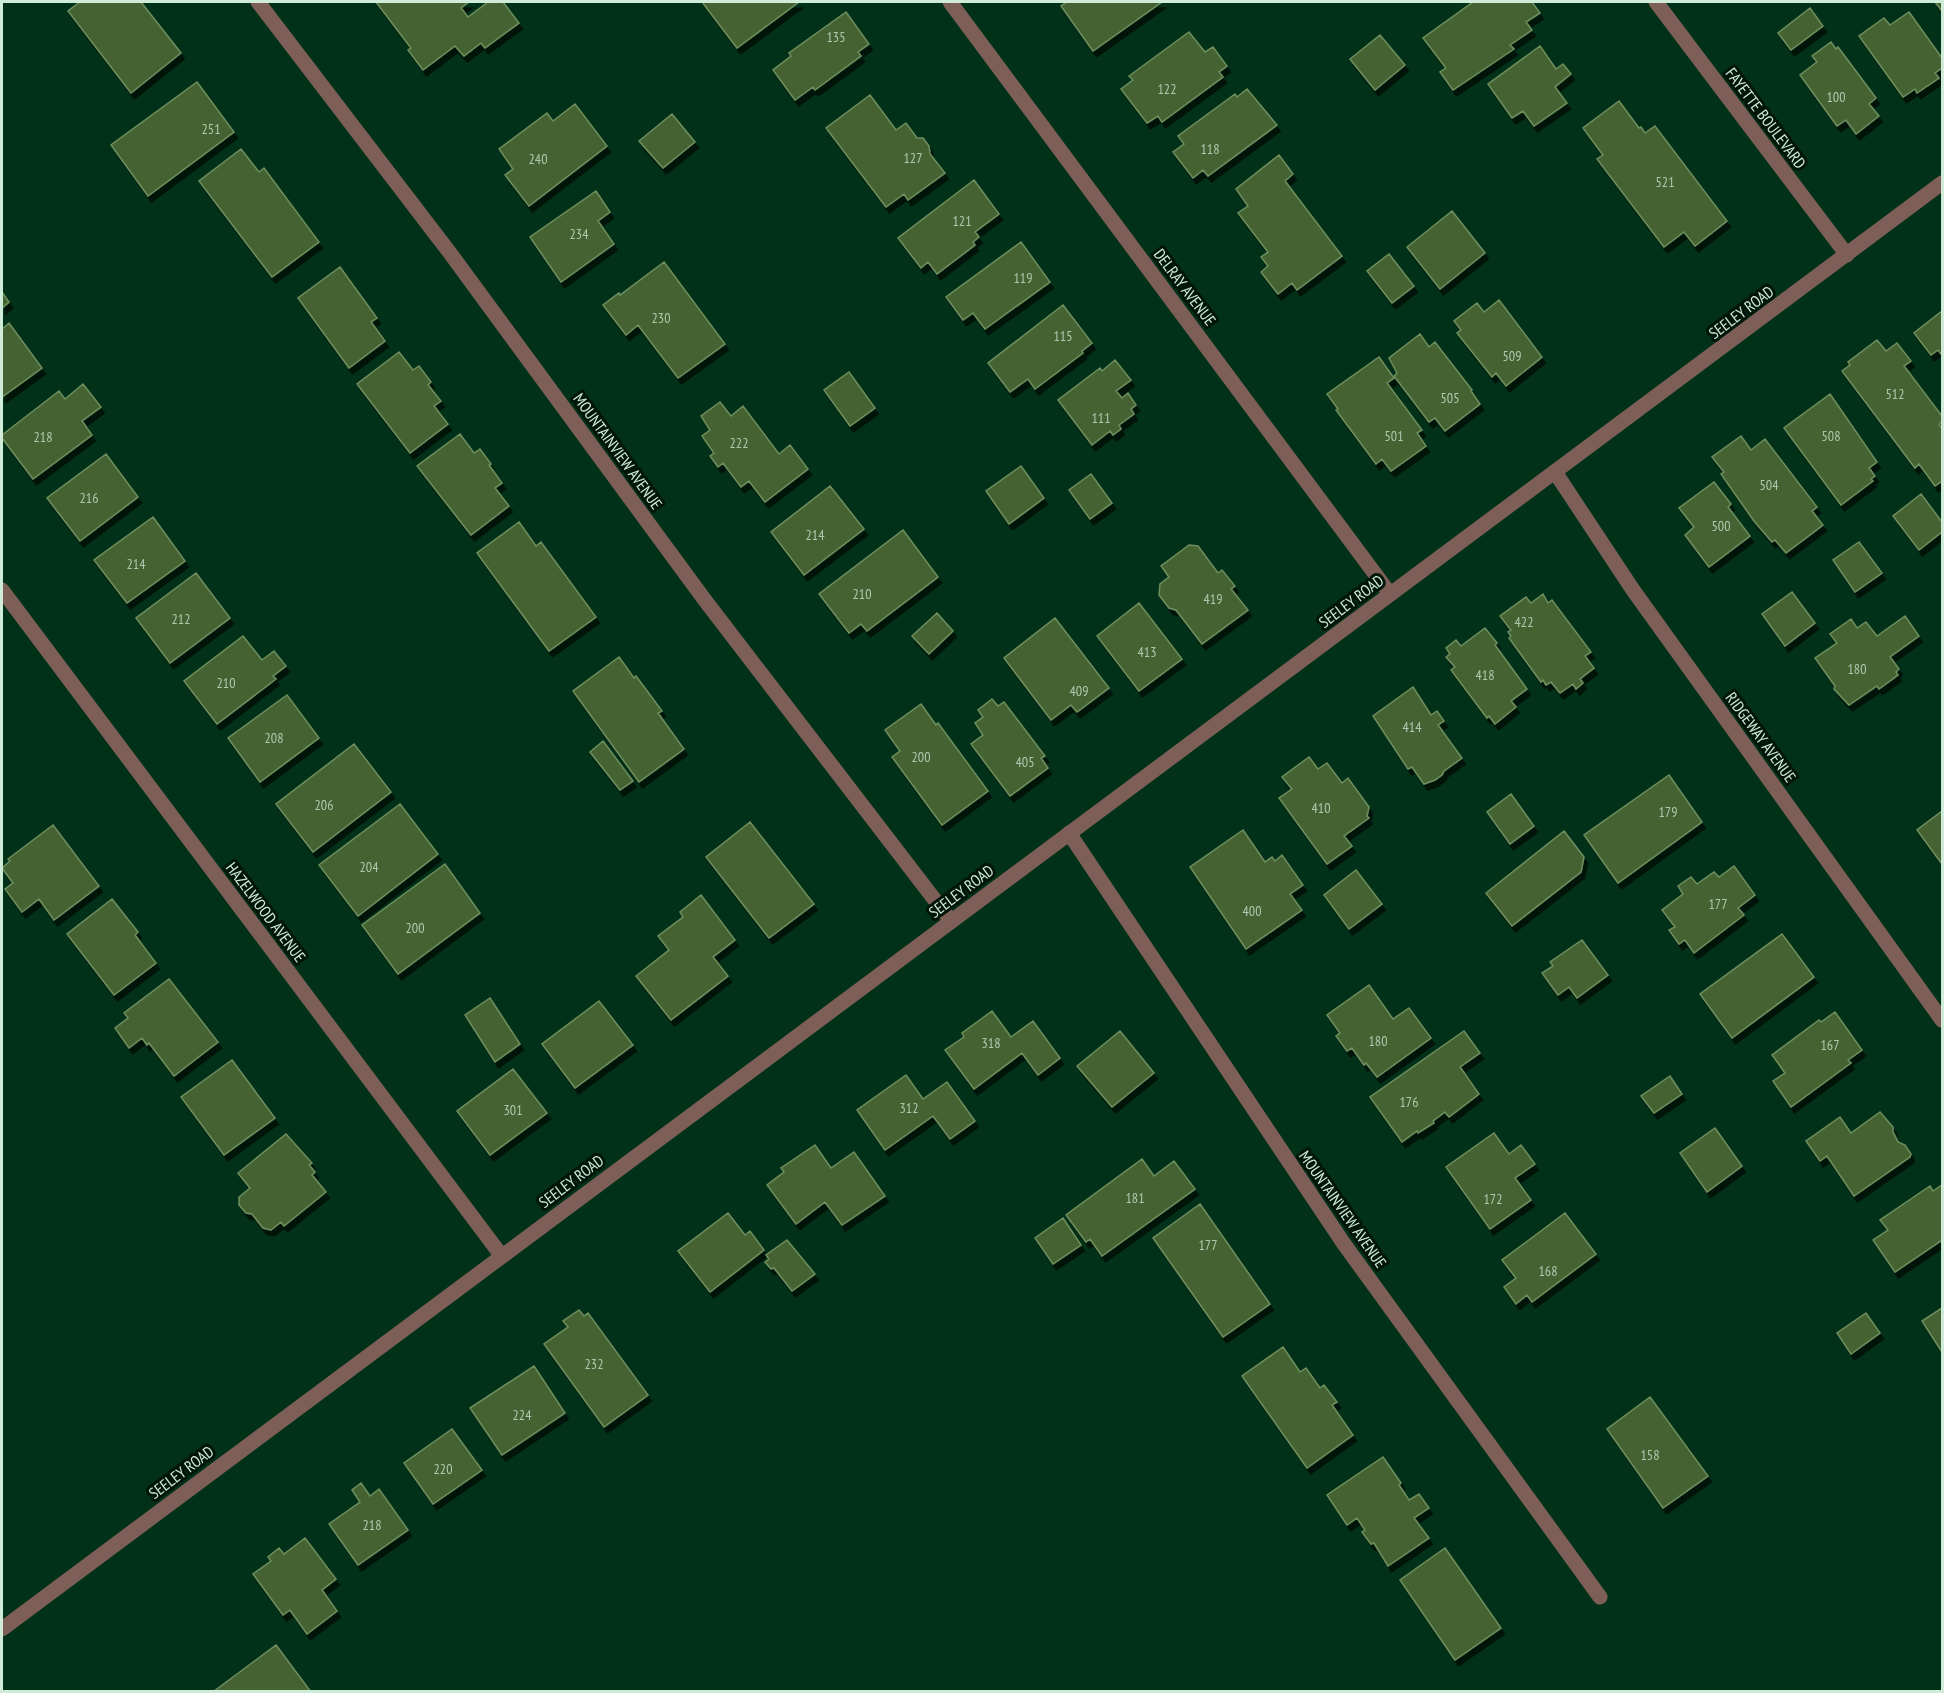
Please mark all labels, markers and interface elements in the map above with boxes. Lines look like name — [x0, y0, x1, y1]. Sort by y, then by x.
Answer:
house number: 135 — [827, 28, 845, 46]
street label: FAYETTE BOULEVARD — [1722, 64, 1810, 172]
house number: 122 — [1158, 80, 1176, 98]
house number: 100 — [1827, 88, 1845, 106]
house number: 251 — [202, 120, 220, 138]
house number: 118 — [1201, 140, 1219, 158]
house number: 127 — [904, 149, 922, 167]
house number: 240 — [529, 150, 547, 168]
house number: 521 — [1656, 173, 1674, 191]
house number: 121 — [953, 212, 971, 230]
house number: 234 — [570, 225, 589, 243]
street label: DELRAY AVENUE — [1150, 245, 1220, 329]
house number: 119 — [1014, 269, 1032, 287]
street label: SEELEY ROAD — [1705, 281, 1777, 343]
house number: 230 — [652, 309, 670, 327]
house number: 115 — [1054, 327, 1072, 345]
house number: 509 — [1503, 347, 1521, 365]
house number: 512 — [1886, 385, 1904, 403]
street label: MOUNTAINVIEW AVENUE — [569, 389, 667, 513]
house number: 505 — [1441, 389, 1459, 407]
house number: 111 — [1092, 409, 1110, 427]
house number: 501 — [1385, 427, 1403, 445]
house number: 508 — [1822, 427, 1840, 445]
house number: 218 — [34, 428, 52, 446]
house number: 222 — [730, 434, 748, 452]
house number: 504 — [1760, 476, 1779, 494]
house number: 216 — [80, 489, 98, 507]
house number: 500 — [1712, 517, 1730, 535]
house number: 214 — [806, 526, 825, 544]
house number: 214 — [127, 555, 146, 573]
street label: SEELEY ROAD — [1315, 570, 1387, 632]
house number: 210 — [853, 585, 871, 603]
house number: 419 — [1204, 590, 1222, 608]
house number: 212 — [172, 610, 190, 628]
house number: 422 — [1515, 613, 1533, 631]
house number: 413 — [1138, 643, 1156, 661]
house number: 180 — [1848, 660, 1866, 678]
house number: 418 — [1476, 666, 1494, 684]
house number: 210 — [217, 674, 235, 692]
house number: 409 — [1070, 682, 1088, 700]
street label: RIDGEWAY AVENUE — [1722, 688, 1800, 786]
house number: 414 — [1403, 718, 1422, 736]
house number: 208 — [265, 729, 283, 747]
house number: 200 — [912, 748, 930, 766]
house number: 405 — [1016, 753, 1034, 771]
house number: 206 — [315, 796, 333, 814]
house number: 410 — [1312, 799, 1330, 817]
house number: 179 — [1659, 803, 1677, 821]
street label: HAZELWOOD AVENUE — [222, 858, 310, 966]
house number: 204 — [360, 858, 379, 876]
street label: SEELEY ROAD — [925, 860, 997, 922]
house number: 177 — [1709, 895, 1727, 913]
house number: 400 — [1243, 902, 1261, 920]
house number: 200 — [406, 919, 424, 937]
house number: 180 — [1369, 1032, 1387, 1050]
house number: 318 — [982, 1034, 1000, 1052]
house number: 167 — [1821, 1036, 1839, 1054]
house number: 176 — [1400, 1093, 1418, 1111]
house number: 312 — [900, 1099, 918, 1117]
house number: 301 — [504, 1101, 522, 1119]
street label: MOUNTAINVIEW AVENUE — [1295, 1147, 1391, 1272]
street label: SEELEY ROAD — [535, 1150, 607, 1212]
house number: 181 — [1126, 1189, 1144, 1207]
house number: 172 — [1484, 1190, 1502, 1208]
house number: 177 — [1199, 1236, 1217, 1254]
house number: 168 — [1539, 1262, 1557, 1280]
house number: 232 — [585, 1355, 603, 1373]
house number: 224 — [513, 1406, 532, 1424]
street label: SEELEY ROAD — [145, 1441, 217, 1503]
house number: 158 — [1641, 1446, 1659, 1464]
house number: 220 — [434, 1460, 452, 1478]
house number: 218 — [363, 1516, 381, 1534]

